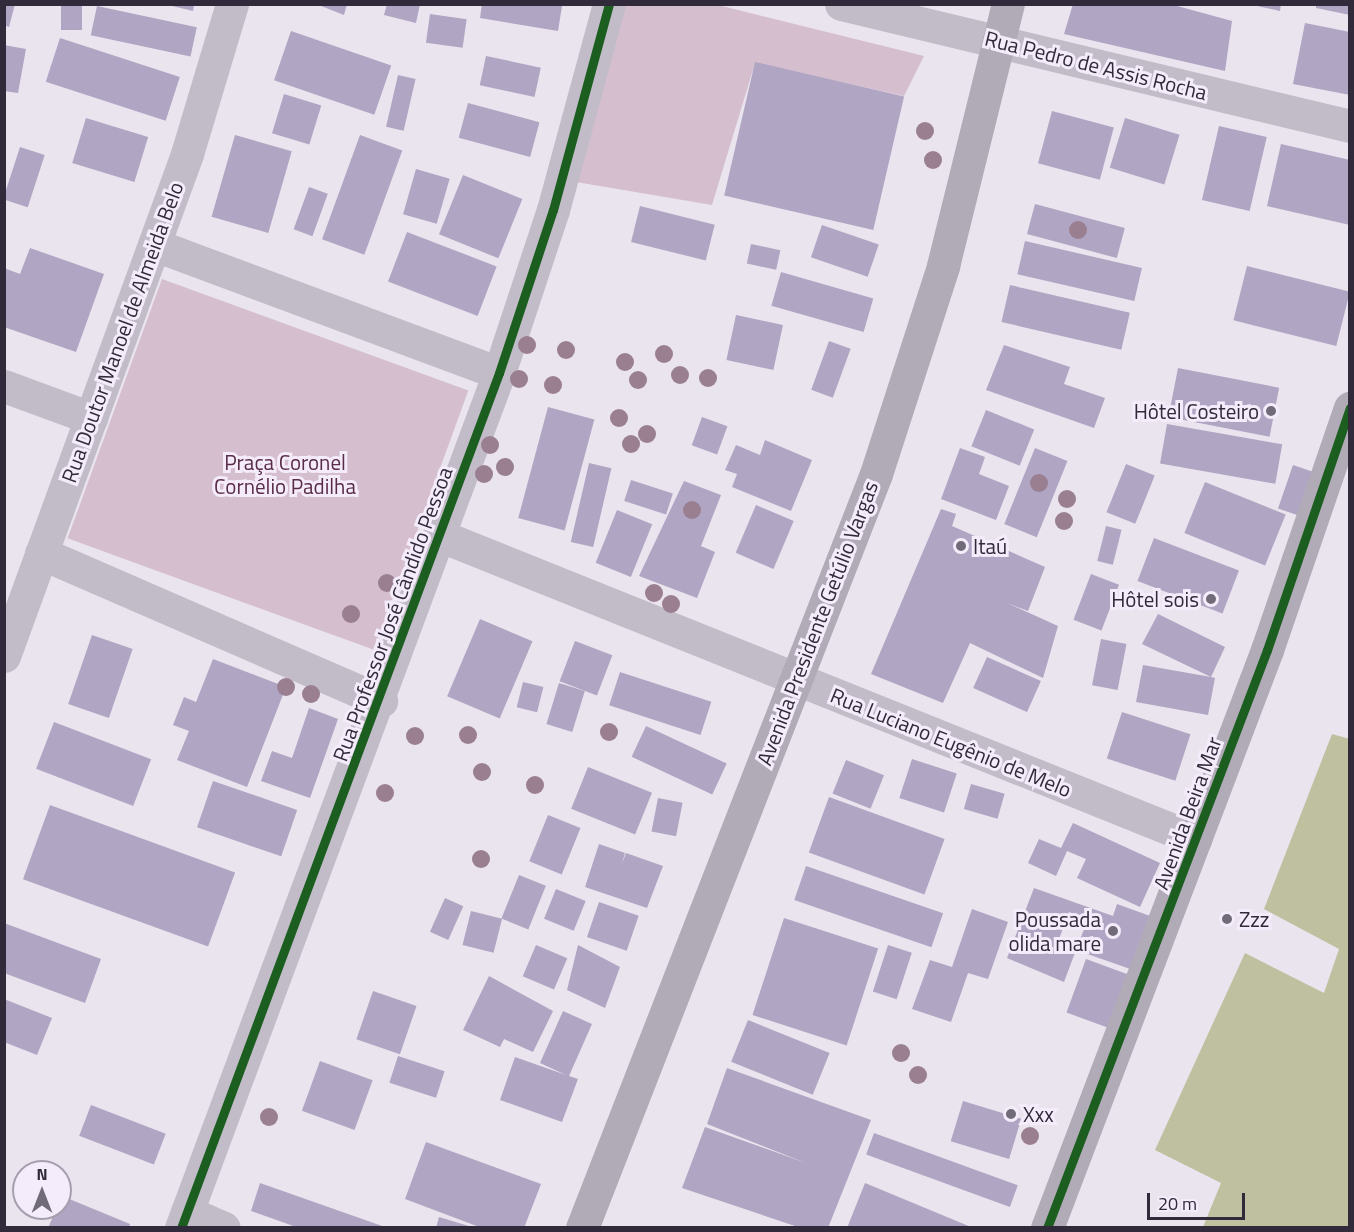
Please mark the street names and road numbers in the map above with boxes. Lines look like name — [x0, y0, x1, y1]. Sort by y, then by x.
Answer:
street label: Rua Pedro de Assis Rocha — [982, 25, 1210, 105]
street label: Rua Doutor Manoel de Almeida Belo — [56, 178, 188, 486]
street label: Rua Professor José Cândido Pessoa — [327, 463, 457, 765]
street label: Avenida Presidente Getúlio Vargas — [751, 477, 883, 769]
street label: Rua Luciano Eugênio de Melo — [827, 682, 1075, 802]
street label: Avenida Beira Mar — [1148, 733, 1226, 893]

